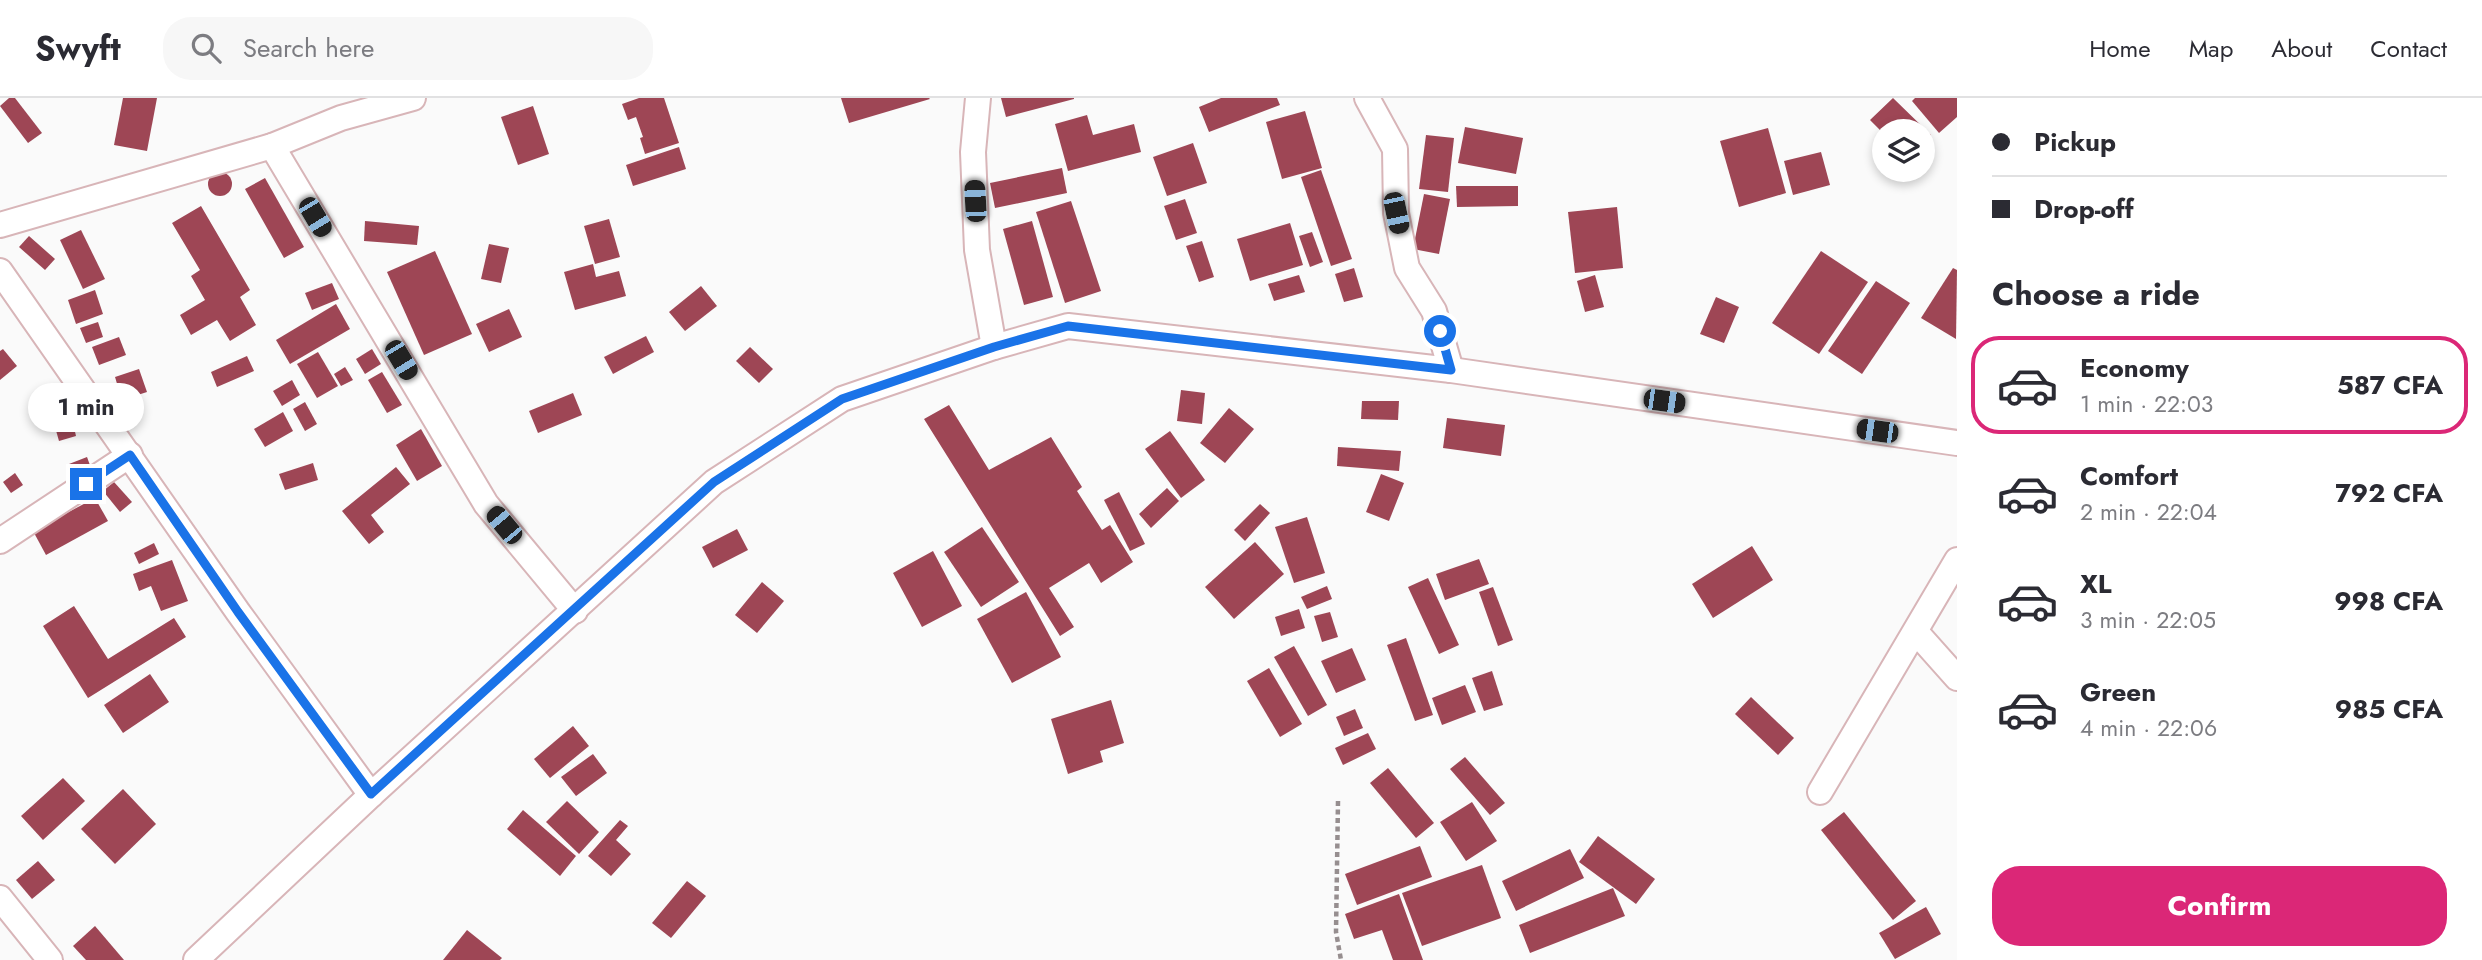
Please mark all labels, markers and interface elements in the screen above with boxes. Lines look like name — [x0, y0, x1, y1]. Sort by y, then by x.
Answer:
search box — [163, 17, 653, 80]
text: Swyft — [35, 25, 121, 72]
icon: search — [187, 29, 225, 67]
text: Search here — [243, 29, 374, 67]
text: Home — [2089, 31, 2151, 66]
text: Map — [2189, 31, 2233, 66]
text: About — [2271, 31, 2332, 66]
text: Contact — [2370, 31, 2447, 66]
map controls — [1872, 119, 1935, 182]
button: layers — [1872, 119, 1935, 182]
text: Pickup — [2034, 123, 2116, 161]
car — [964, 179, 987, 223]
car — [1382, 190, 1411, 236]
text: Drop-off — [2034, 190, 2134, 228]
car — [296, 194, 335, 240]
text: Choose a ride — [1992, 271, 2200, 317]
route start — [1424, 315, 1456, 347]
car — [382, 337, 421, 383]
text: Economy — [2080, 349, 2189, 387]
icon: car — [1996, 354, 2059, 417]
text: 587 CFA — [2337, 366, 2443, 404]
callout: 1 min — [28, 382, 144, 432]
text: 1 min · 22:03 — [2080, 387, 2213, 421]
car — [1642, 388, 1687, 414]
text: 1 min — [57, 390, 115, 424]
car — [1855, 418, 1900, 444]
text: Comfort — [2080, 457, 2178, 495]
icon: car — [1996, 462, 2059, 525]
route end — [70, 468, 102, 500]
text: 792 CFA — [2335, 474, 2443, 512]
text: 2 min · 22:04 — [2080, 495, 2217, 529]
car — [483, 502, 526, 548]
text: XL — [2080, 565, 2112, 603]
icon: car — [1996, 570, 2059, 633]
text: 998 CFA — [2334, 582, 2443, 620]
text: 3 min · 22:05 — [2080, 603, 2216, 637]
text: Green — [2080, 673, 2156, 711]
icon: car — [1996, 678, 2059, 741]
text: 985 CFA — [2335, 690, 2443, 728]
text: 4 min · 22:06 — [2080, 711, 2217, 745]
button: Confirm — [1992, 866, 2447, 946]

